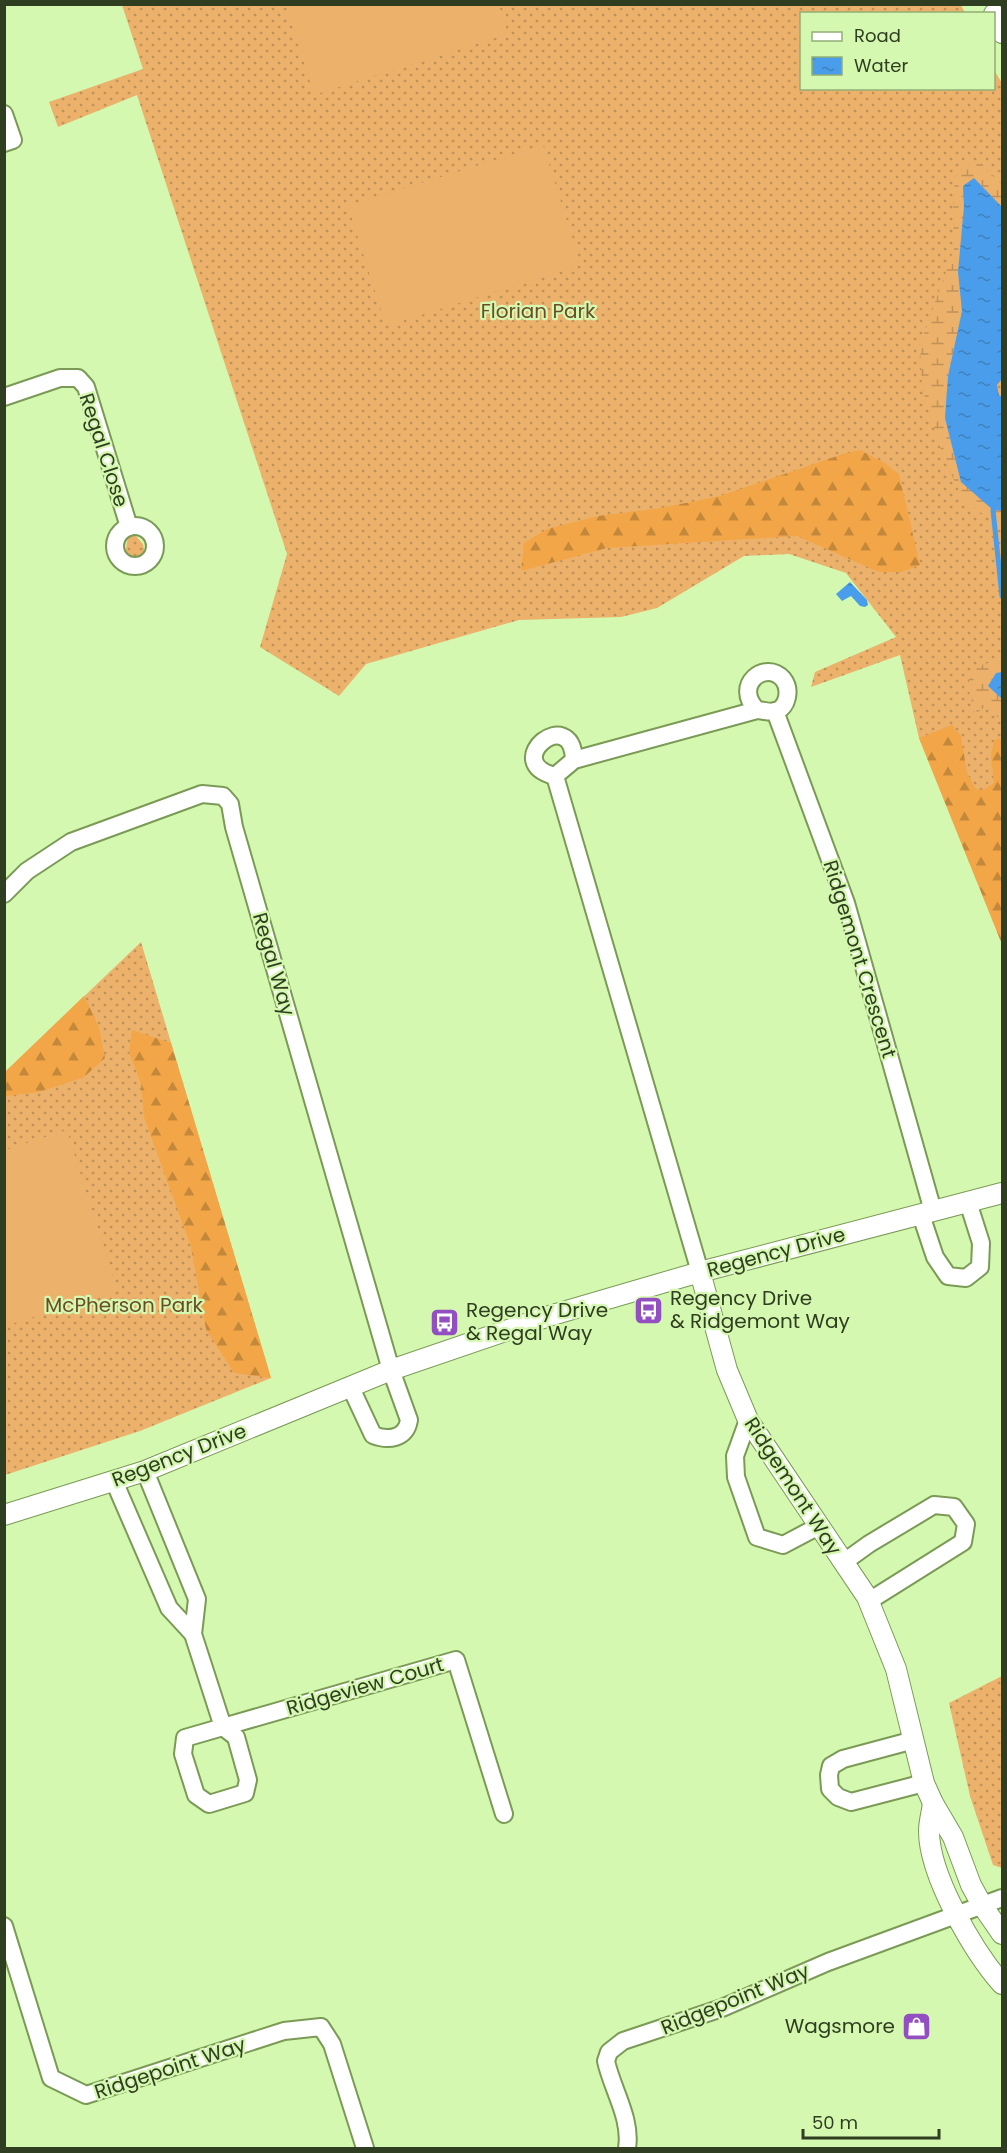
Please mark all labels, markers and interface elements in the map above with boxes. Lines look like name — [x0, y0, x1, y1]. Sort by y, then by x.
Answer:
legend — [800, 12, 995, 90]
text: Road — [854, 23, 901, 48]
text: Water — [854, 53, 908, 78]
park label: Florian Park — [481, 297, 596, 325]
street label: Regal Close — [72, 390, 136, 510]
street label: Ridgemont Crescent — [817, 857, 903, 1061]
street label: Regal Way — [246, 909, 302, 1019]
street label: Regency Drive — [704, 1220, 848, 1284]
place label: Regency Drive & Ridgemont Way — [670, 1284, 850, 1335]
park label: McPherson Park — [45, 1291, 204, 1319]
bus stop icon: Regency Drive & Ridgemont Way — [633, 1294, 665, 1326]
place label: Regency Drive & Regal Way — [466, 1296, 608, 1347]
bus stop icon: Regency Drive & Regal Way — [429, 1306, 461, 1338]
street label: Ridgemont Way — [738, 1411, 848, 1561]
street label: Regency Drive — [108, 1416, 250, 1494]
street label: Ridgeview Court — [283, 1650, 447, 1722]
street label: Ridgepoint Way — [657, 1957, 813, 2041]
shop icon: Wagsmore — [900, 2010, 932, 2042]
place label: Wagsmore — [785, 2012, 895, 2040]
street label: Ridgepoint Way — [91, 2030, 249, 2106]
scale bar — [803, 2102, 940, 2140]
text: 50 m — [812, 2110, 858, 2135]

